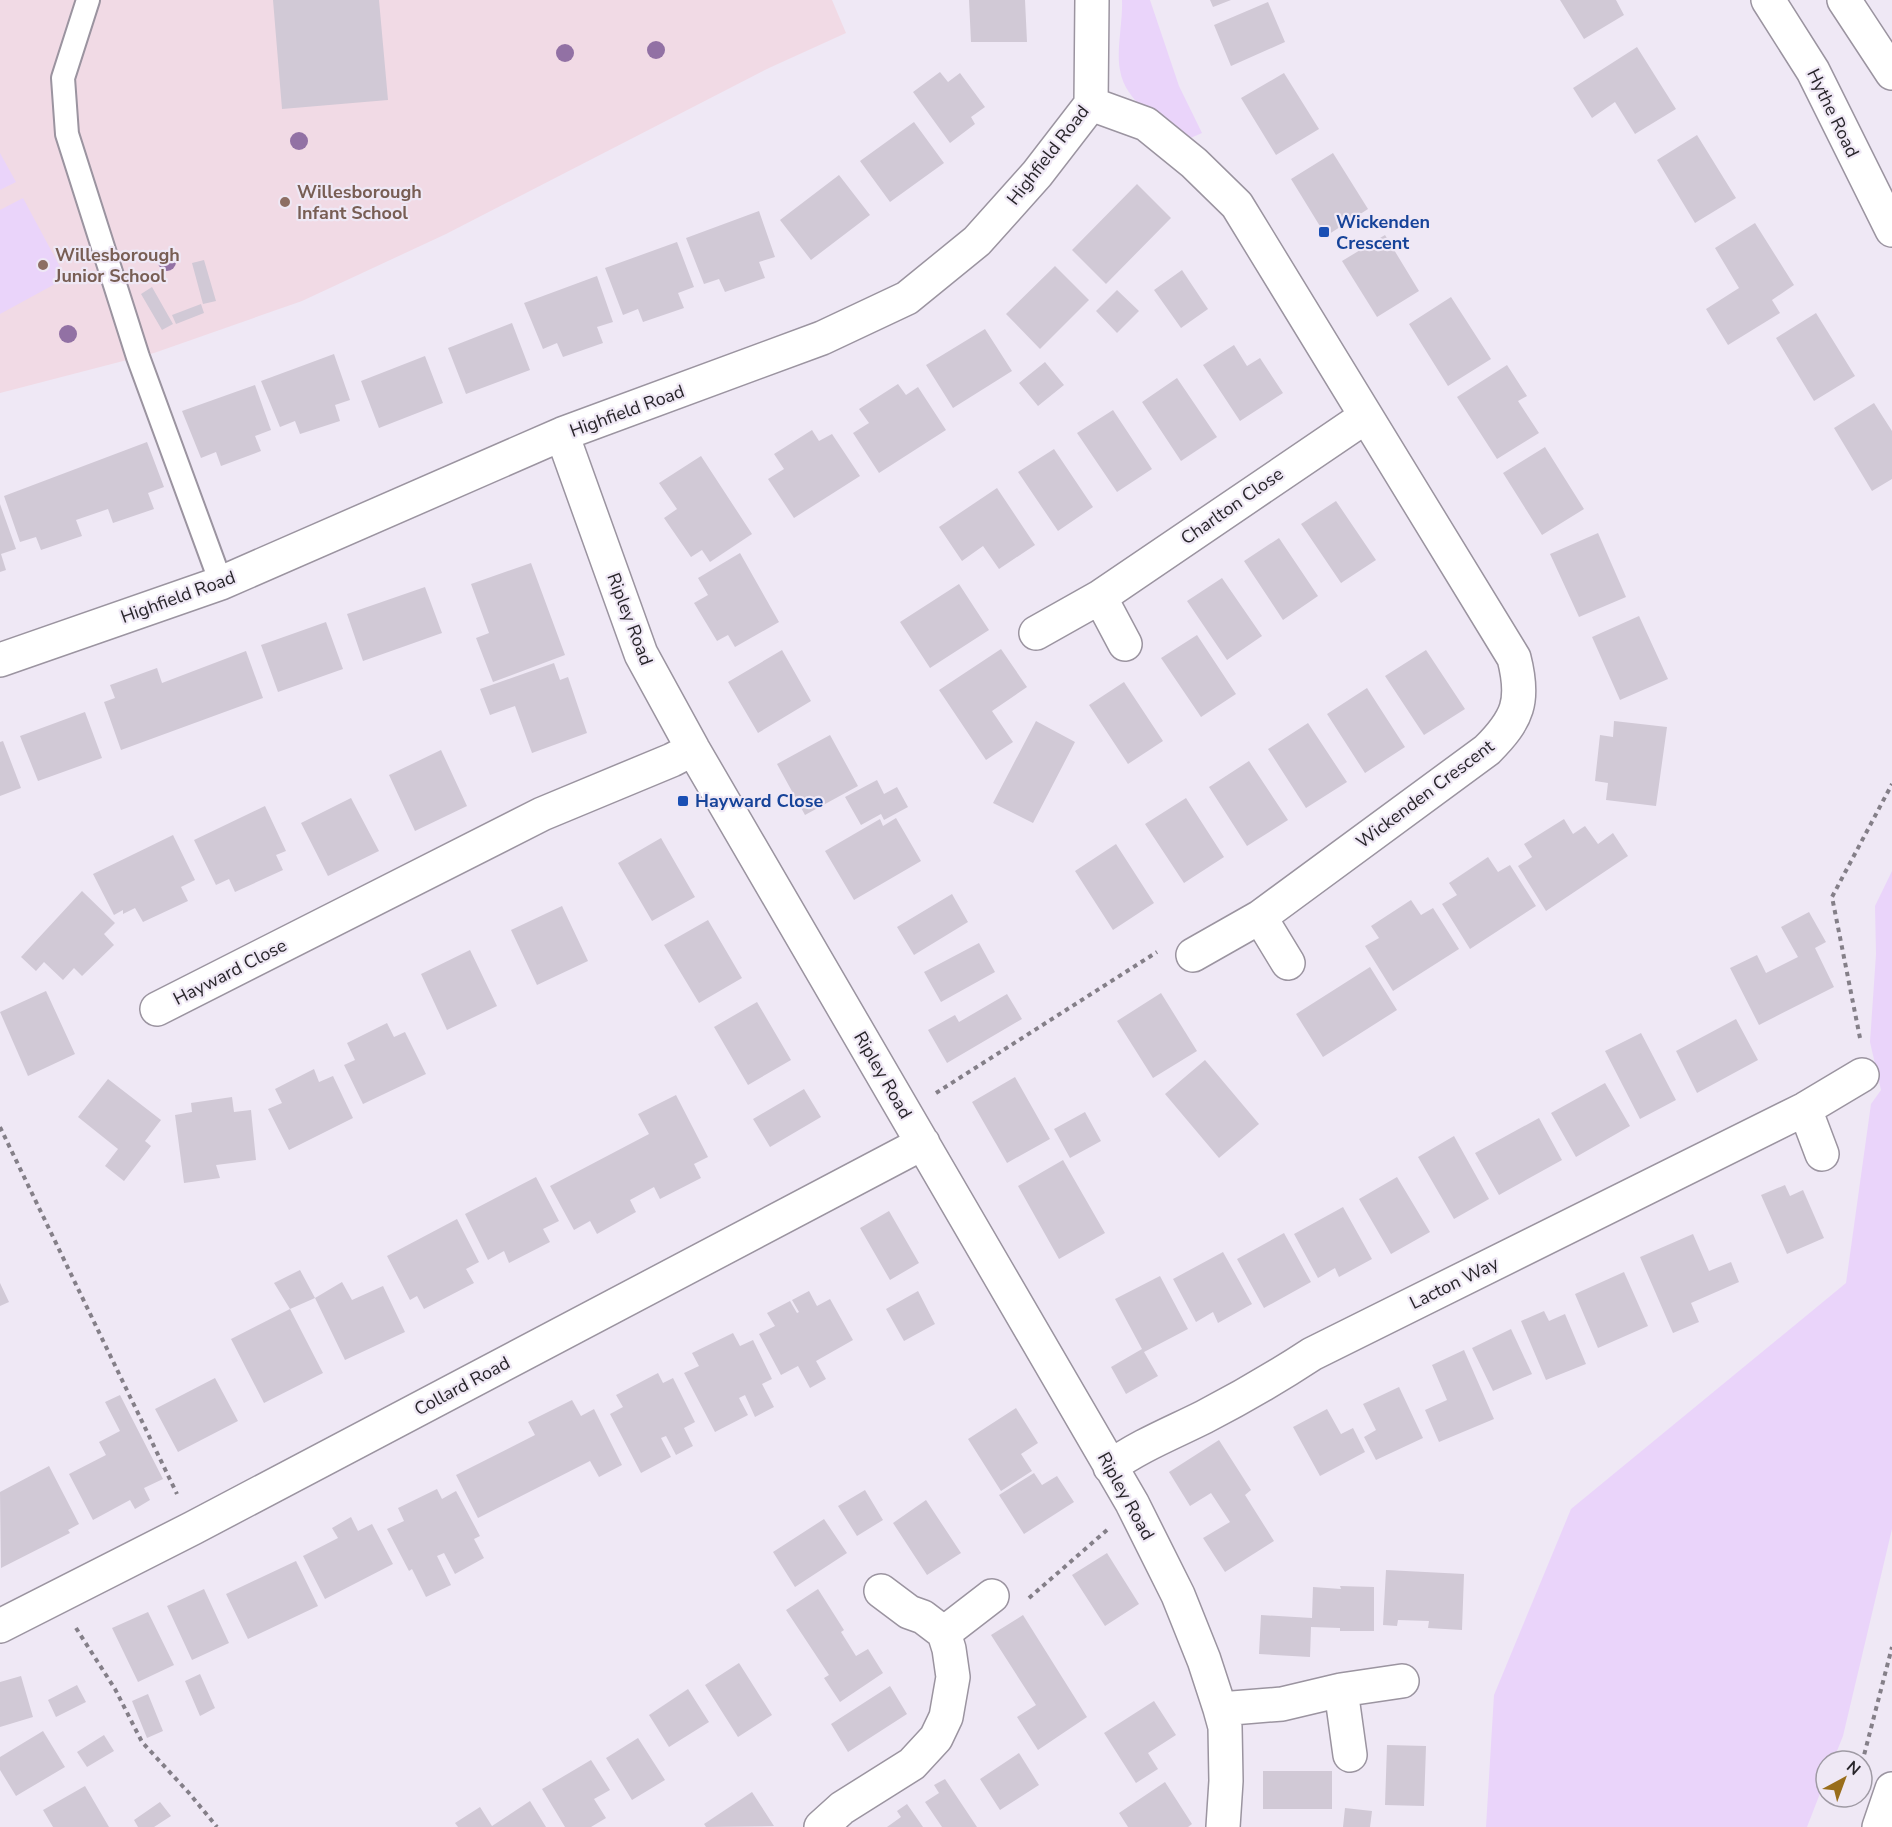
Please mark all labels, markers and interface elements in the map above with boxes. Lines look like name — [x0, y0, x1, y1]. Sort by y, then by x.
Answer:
street label: Hythe Road — [1801, 65, 1865, 161]
street label: Highfield Road — [1001, 100, 1095, 210]
place label: Willesborough Infant School — [297, 180, 422, 225]
marker: Willesborough Infant School — [278, 195, 292, 209]
place label: Wickenden Crescent — [1336, 210, 1430, 255]
marker: Wickenden Crescent — [1317, 225, 1331, 239]
place label: Willesborough Junior School — [54, 243, 180, 288]
marker: Willesborough Junior School — [36, 258, 50, 272]
street label: Highfield Road — [566, 379, 688, 443]
street label: Charlton Close — [1176, 462, 1288, 550]
street label: Highfield Road — [117, 565, 239, 629]
street label: Ripley Road — [601, 569, 659, 669]
street label: Wickenden Crescent — [1351, 734, 1499, 854]
place label: Hayward Close — [695, 789, 823, 813]
marker: Hayward Close — [676, 794, 690, 808]
street label: Hayward Close — [169, 933, 291, 1011]
street label: Ripley Road — [848, 1027, 918, 1123]
street label: Lacton Way — [1405, 1251, 1503, 1315]
street label: Collard Road — [410, 1351, 514, 1421]
street label: Ripley Road — [1092, 1448, 1160, 1544]
north arrow — [1814, 1749, 1874, 1809]
text: N — [1841, 1756, 1865, 1781]

